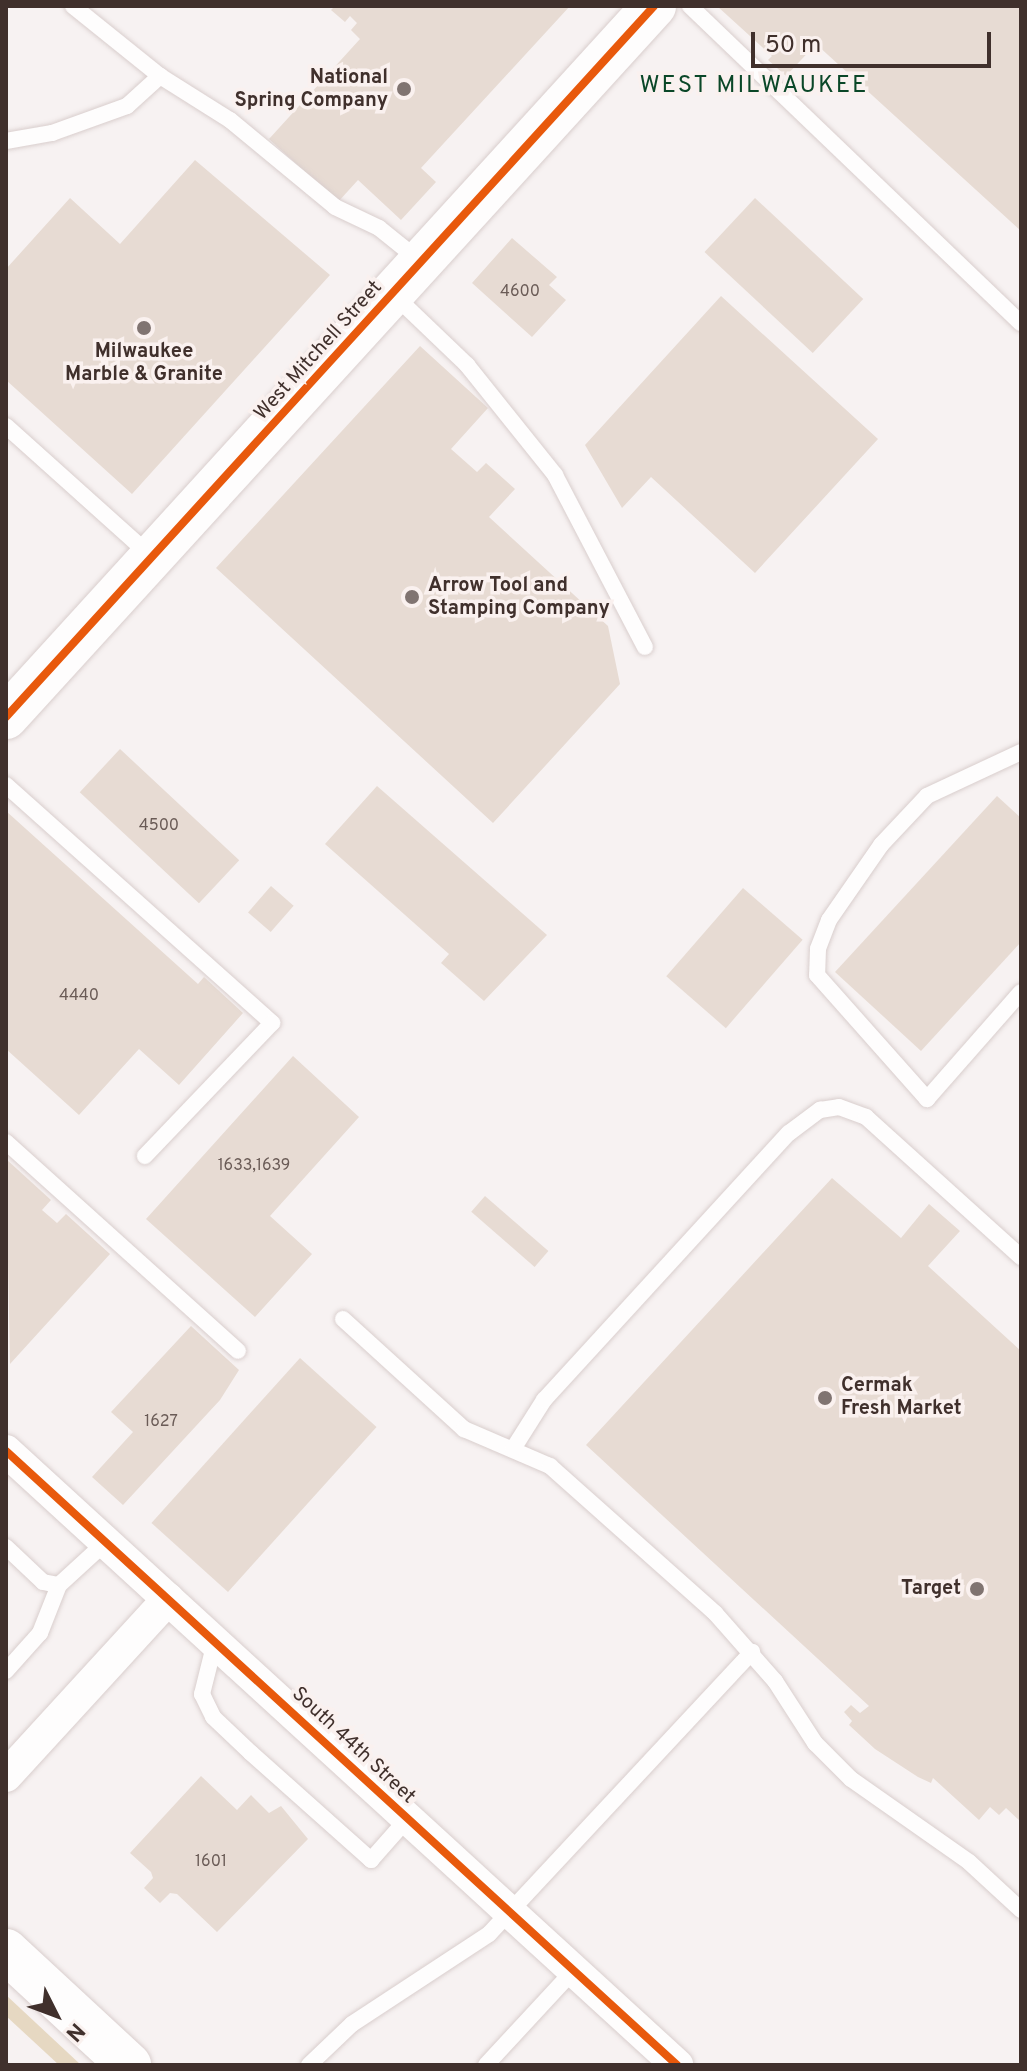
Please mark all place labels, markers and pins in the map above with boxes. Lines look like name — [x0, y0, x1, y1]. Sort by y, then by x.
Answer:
place label: National Spring Company — [235, 66, 388, 113]
marker: National Spring Company — [395, 80, 413, 98]
marker: Milwaukee Marble & Granite — [135, 319, 153, 337]
place label: Milwaukee Marble & Granite — [65, 340, 223, 387]
place label: Arrow Tool and Stamping Company — [428, 574, 610, 621]
marker: Arrow Tool and Stamping Company — [403, 588, 421, 606]
place label: Cermak Fresh Market — [841, 1374, 962, 1421]
marker: Cermak Fresh Market — [816, 1389, 834, 1407]
place label: Target — [901, 1577, 961, 1601]
marker: Target — [968, 1580, 986, 1598]

